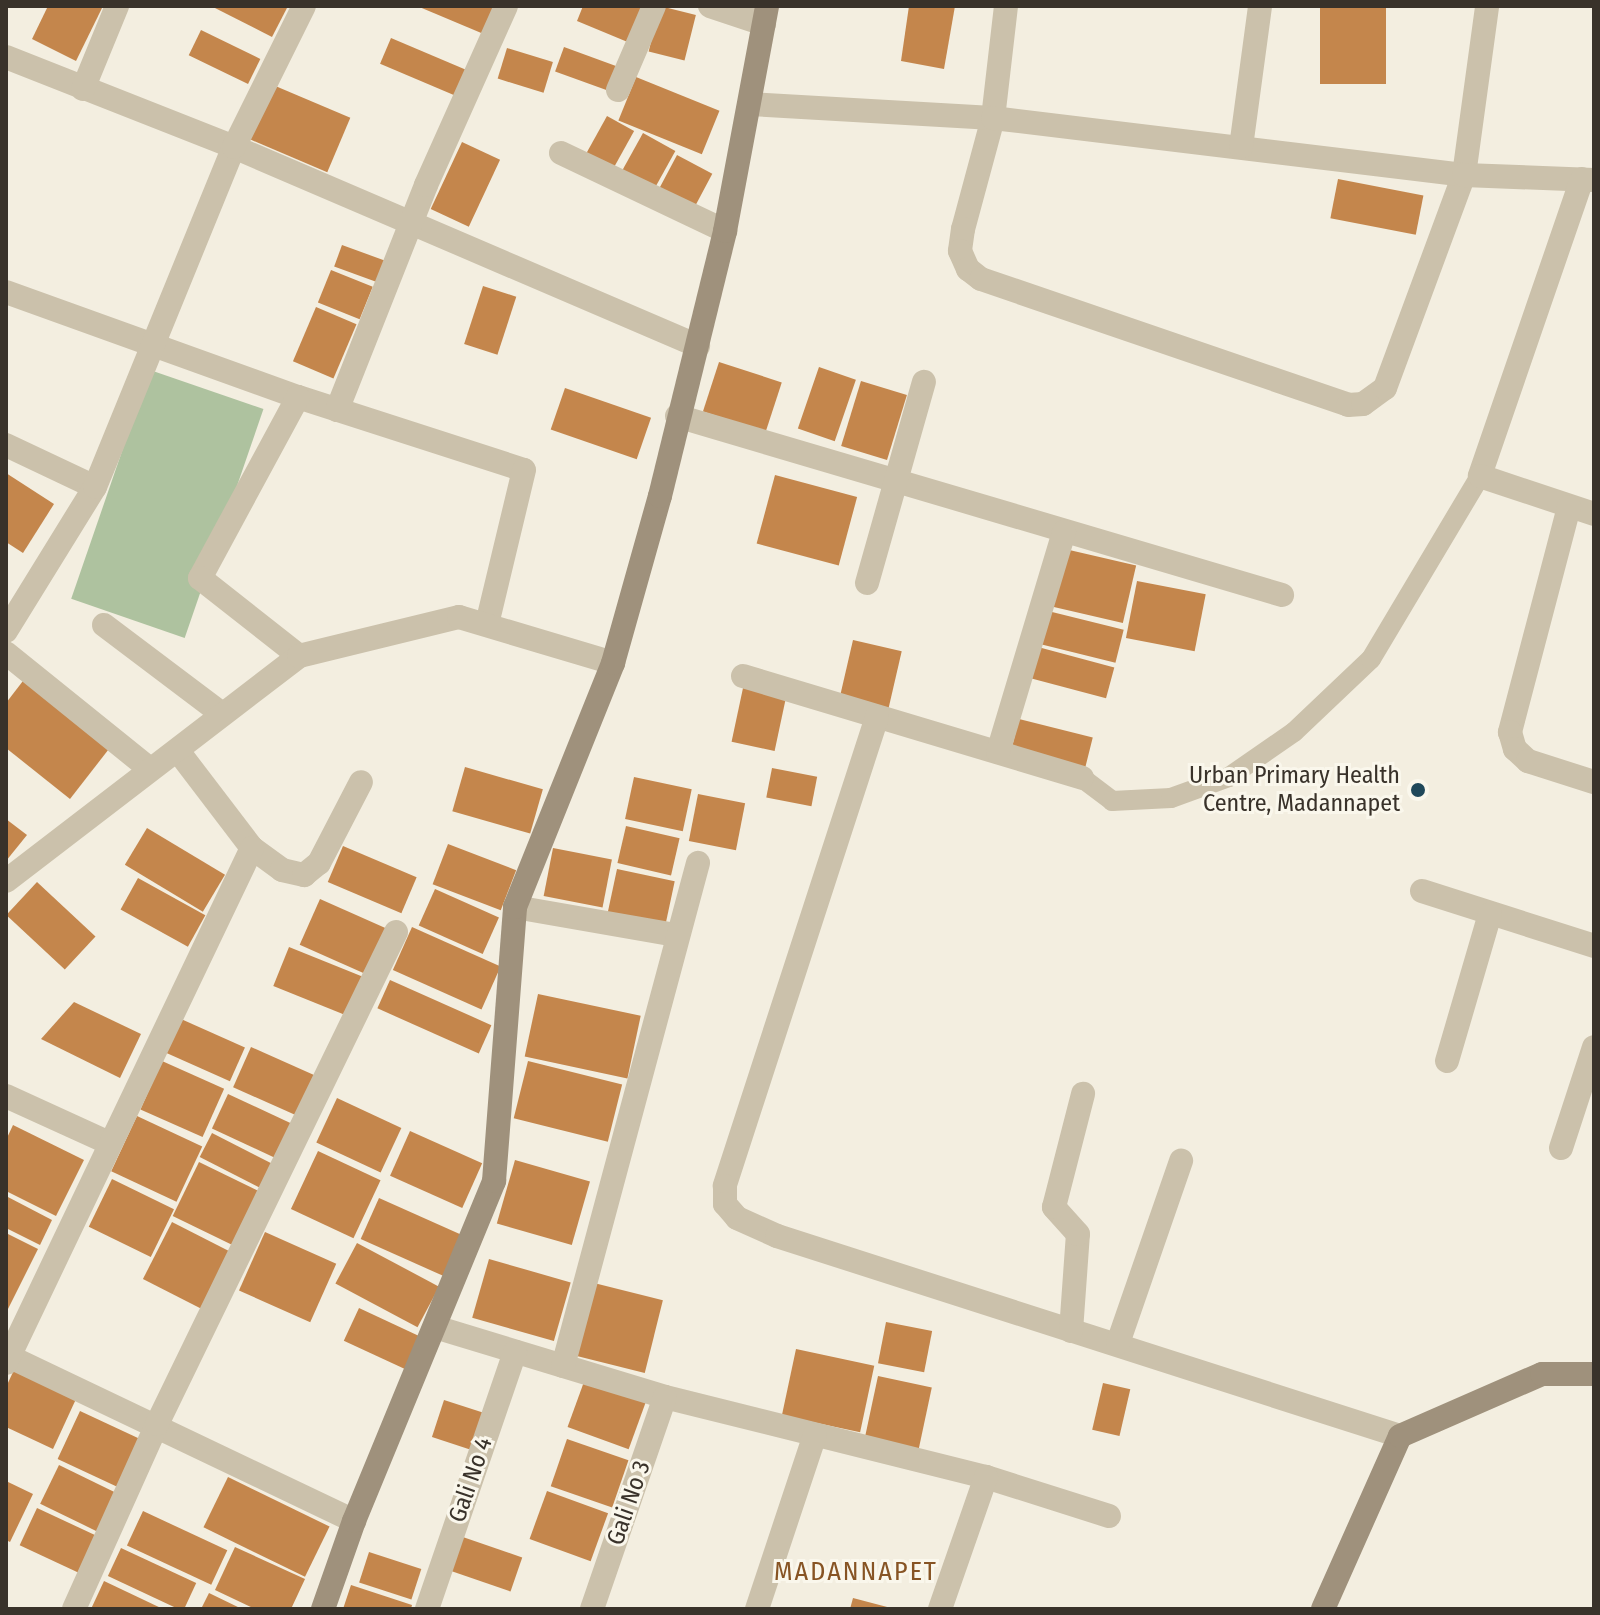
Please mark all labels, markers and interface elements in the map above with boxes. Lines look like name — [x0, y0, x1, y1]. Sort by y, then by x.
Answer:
place label: Urban Primary Health Centre, Madannapet — [1189, 762, 1400, 818]
marker: Urban Primary Health Centre, Madannapet — [1407, 779, 1429, 801]
street label: Gali No 4 — [443, 1434, 499, 1526]
street label: Gali No 3 — [601, 1457, 657, 1549]
district label: MADANNAPET — [774, 1556, 938, 1588]

